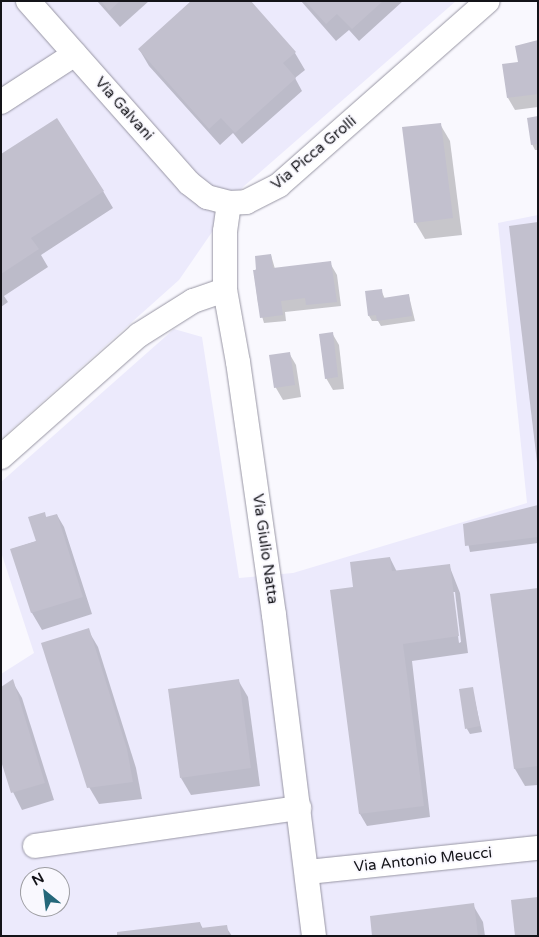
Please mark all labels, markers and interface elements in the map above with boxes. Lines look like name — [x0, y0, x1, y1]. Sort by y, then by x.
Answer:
street label: Via Galvani — [91, 74, 157, 144]
street label: Via Picca Grolli — [268, 112, 360, 194]
street label: Via Giulio Natta — [248, 493, 282, 605]
street label: Via Antonio Meucci — [353, 844, 493, 876]
north arrow — [20, 867, 70, 917]
text: N — [29, 869, 47, 889]

